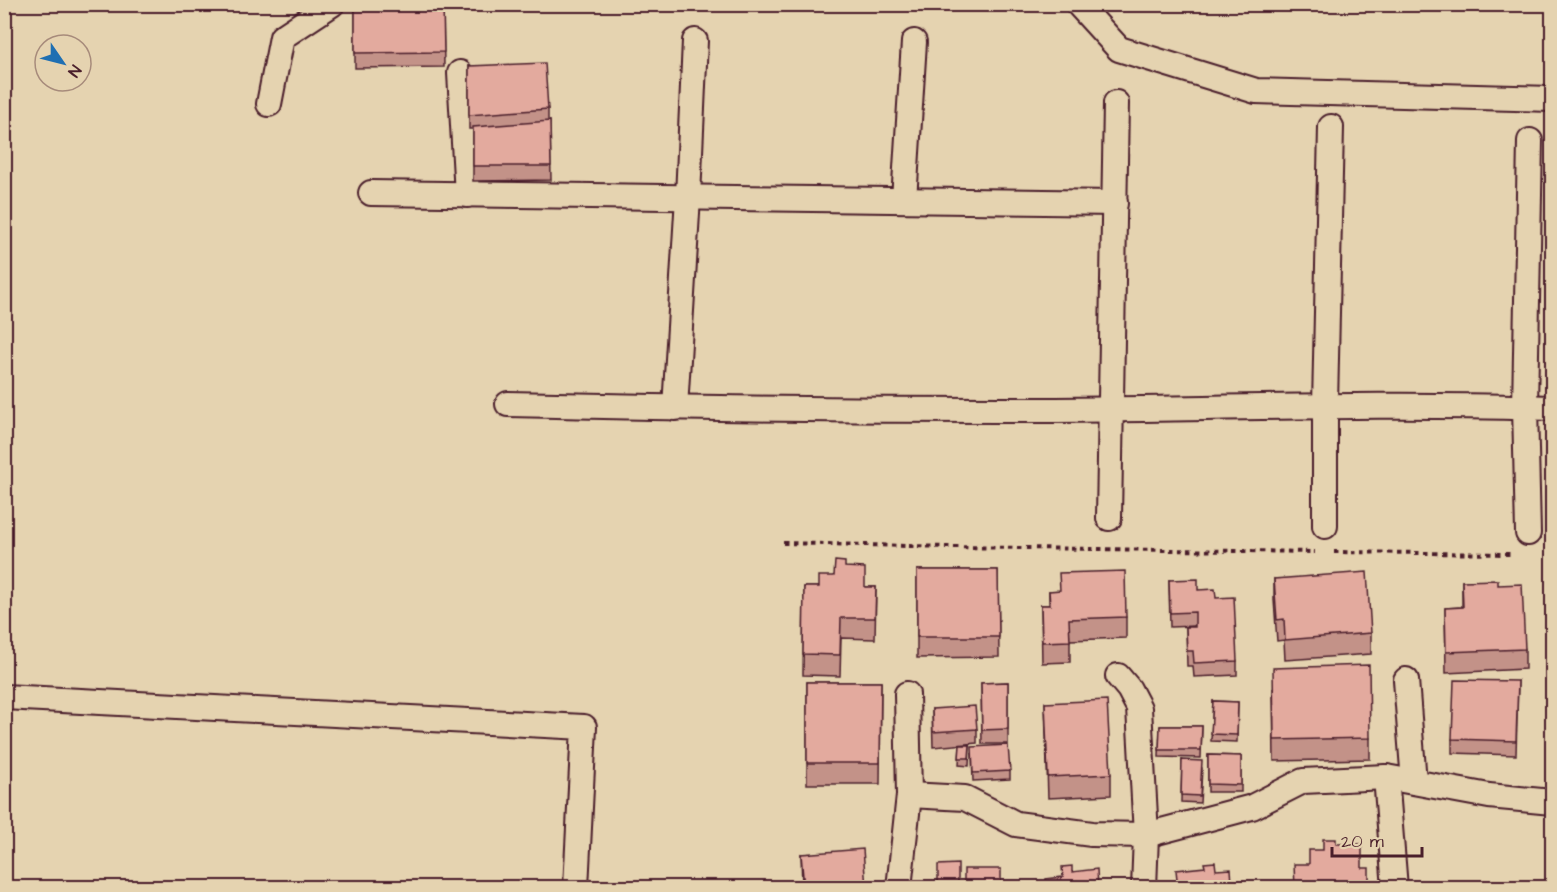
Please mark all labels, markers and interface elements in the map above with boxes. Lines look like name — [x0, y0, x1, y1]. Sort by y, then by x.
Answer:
north arrow — [33, 33, 93, 93]
text: N — [63, 61, 86, 81]
scale bar — [1332, 820, 1422, 858]
text: 20 m — [1341, 829, 1384, 854]

